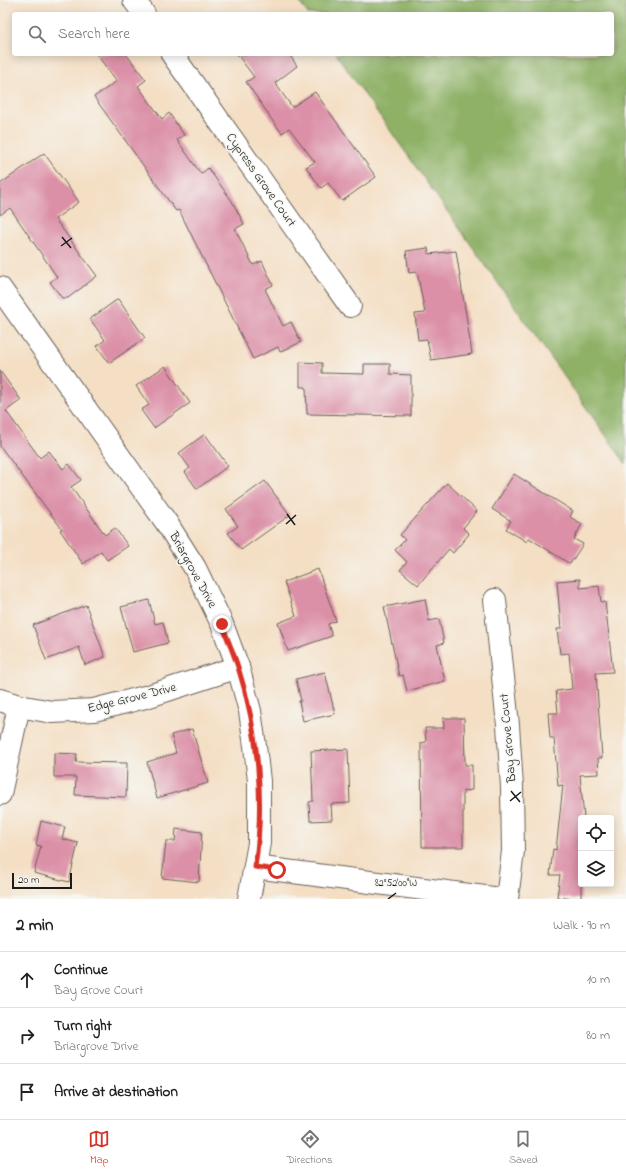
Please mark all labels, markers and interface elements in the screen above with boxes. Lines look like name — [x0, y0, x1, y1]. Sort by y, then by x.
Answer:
search box — [12, 12, 614, 56]
icon: search — [26, 23, 48, 45]
text: Search here — [58, 23, 130, 45]
street label: Cypress Grove Court — [221, 129, 301, 232]
street label: Briargrove Drive — [163, 528, 222, 612]
route end — [213, 615, 231, 633]
street label: Edge Grove Drive — [86, 678, 179, 719]
street label: Bay Grove Court — [495, 692, 522, 784]
map controls — [578, 815, 614, 887]
button: locate — [578, 815, 614, 851]
button: layers — [578, 851, 614, 887]
route start — [268, 861, 286, 879]
scale bar — [12, 871, 72, 890]
text: 20 m — [18, 872, 40, 888]
text: 82°52'00"W — [375, 876, 417, 891]
text: 2 min — [16, 913, 53, 938]
text: Walk · 90 m — [553, 916, 610, 935]
text: Continue — [54, 959, 108, 981]
icon: ahead — [16, 969, 38, 991]
text: 10 m — [587, 970, 610, 989]
text: Bay Grove Court — [54, 981, 143, 1000]
text: Turn right — [54, 1015, 112, 1037]
icon: right — [16, 1025, 38, 1047]
text: 80 m — [586, 1026, 610, 1045]
text: Briargrove Drive — [54, 1037, 138, 1056]
icon: arrive — [16, 1081, 38, 1103]
text: Arrive at destination — [54, 1081, 178, 1103]
tab: Map — [88, 1128, 110, 1168]
tab: Directions — [287, 1128, 333, 1168]
tab: Saved — [509, 1128, 538, 1168]

